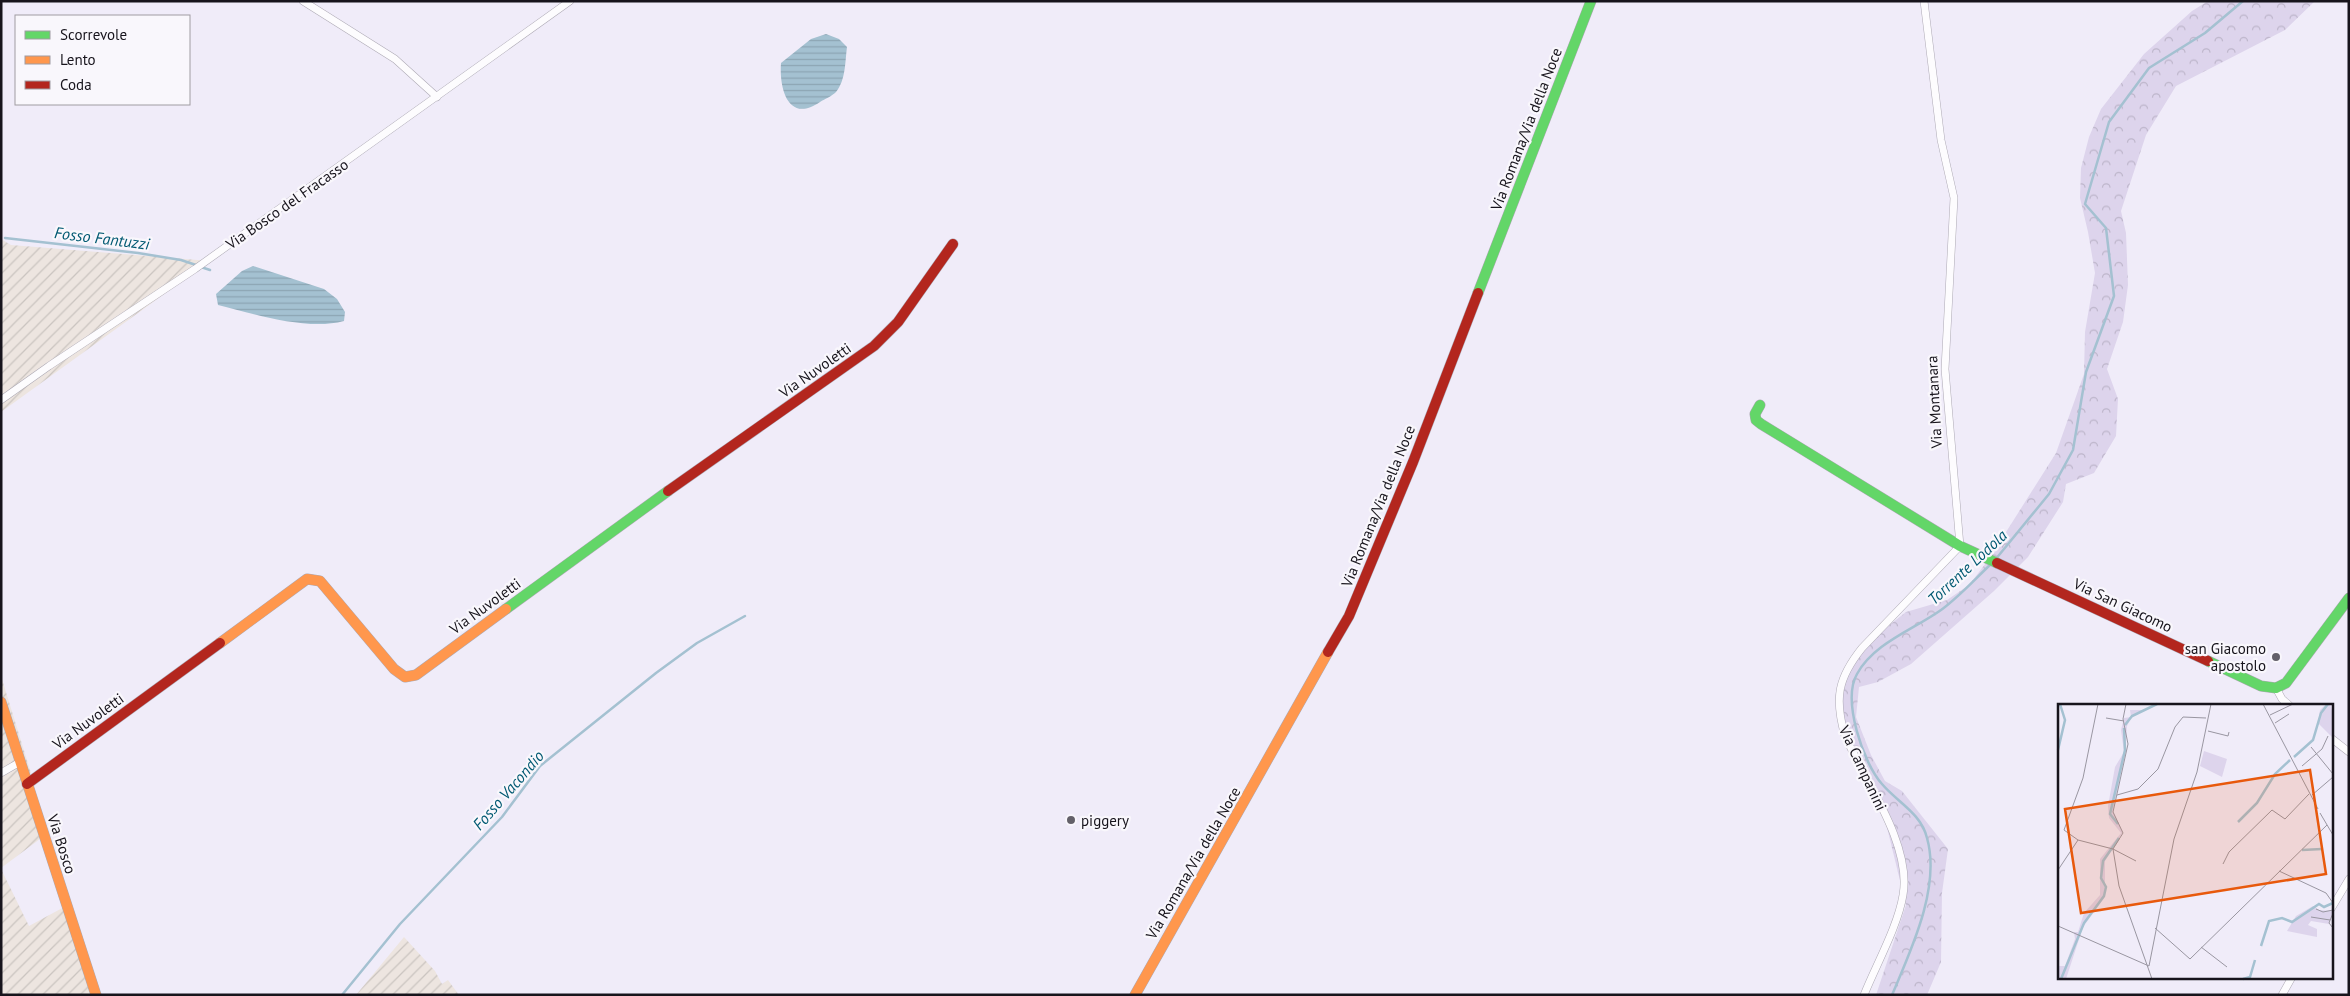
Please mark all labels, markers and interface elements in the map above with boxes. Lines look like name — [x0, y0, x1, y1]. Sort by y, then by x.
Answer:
legend — [15, 15, 190, 105]
text: Scorrevole — [60, 25, 127, 44]
street label: Via Romana/Via della Noce — [1486, 45, 1566, 214]
text: Lento — [60, 50, 96, 69]
text: Coda — [60, 75, 92, 94]
street label: Via Bosco del Fracasso — [221, 155, 352, 254]
water label: Fosso Fantuzzi — [53, 222, 152, 254]
street label: Via Nuvoletti — [775, 338, 855, 402]
street label: Via Montanara — [1922, 355, 1946, 450]
street label: Via Romana/Via della Noce — [1336, 422, 1419, 591]
water label: Torrente Lodola — [1923, 525, 2011, 609]
street label: Via San Giacomo — [2070, 573, 2175, 636]
street label: Via Nuvoletti — [445, 574, 524, 639]
place label: san Giacomo apostolo — [2185, 639, 2266, 675]
marker: san Giacomo apostolo — [2270, 651, 2282, 663]
street label: Via Nuvoletti — [48, 689, 127, 754]
inset map — [2058, 704, 2332, 978]
street label: Via Campanini — [1835, 721, 1891, 814]
water label: Fosso Vacondio — [468, 746, 548, 834]
street label: Via Romana/Via della Noce — [1141, 783, 1244, 943]
street label: Via Bosco — [43, 811, 81, 876]
place label: piggery — [1081, 811, 1129, 830]
marker: piggery — [1065, 814, 1077, 826]

